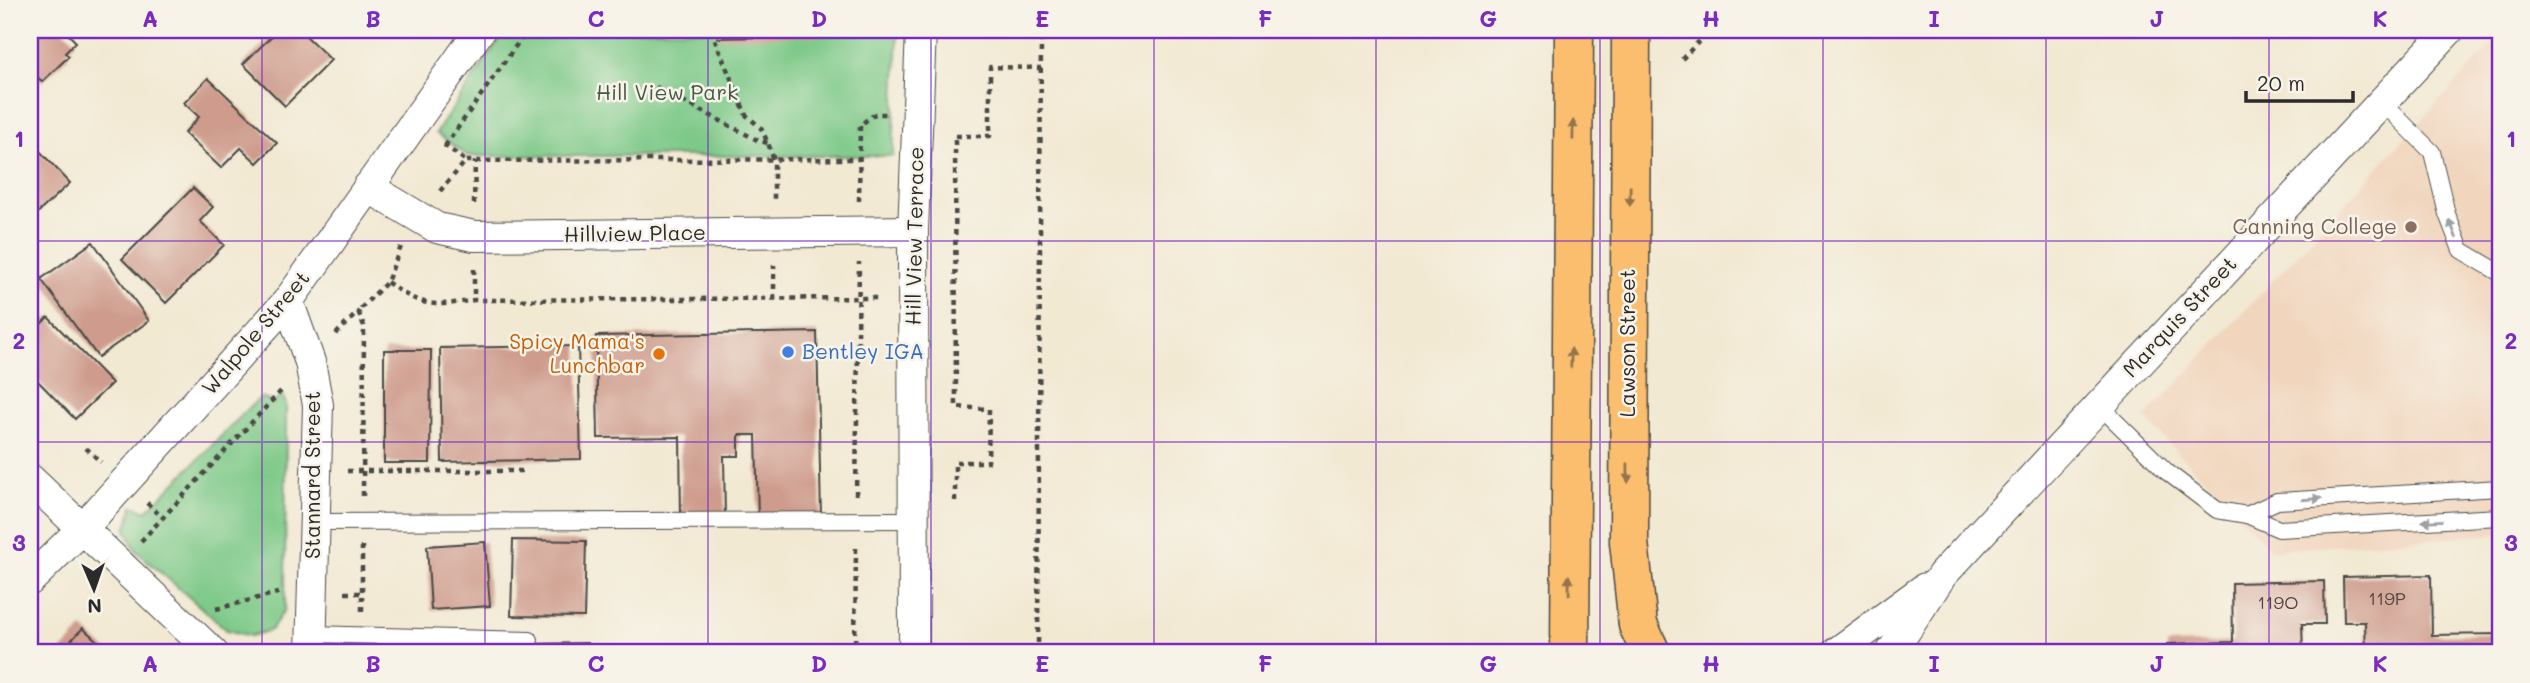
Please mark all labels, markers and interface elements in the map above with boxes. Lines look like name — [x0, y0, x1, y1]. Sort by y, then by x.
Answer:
text: A — [142, 3, 158, 33]
text: B — [365, 3, 381, 33]
text: C — [587, 3, 605, 33]
text: D — [811, 3, 827, 33]
text: E — [1035, 3, 1049, 33]
text: F — [1258, 3, 1272, 33]
text: G — [1479, 3, 1497, 33]
text: H — [1702, 3, 1720, 33]
text: I — [1928, 3, 1940, 33]
text: J — [2149, 3, 2165, 33]
text: K — [2372, 3, 2388, 33]
scale bar — [2246, 60, 2353, 104]
text: 20 m — [2257, 69, 2305, 96]
park label: Hill View Park — [596, 78, 738, 105]
one-way arrow — [1567, 119, 1579, 141]
text: 1 — [14, 123, 24, 153]
text: 1 — [2506, 123, 2516, 153]
street label: Hill View Terrace — [898, 146, 929, 326]
one-way arrow — [1624, 185, 1635, 207]
place label: Canning College — [2233, 212, 2397, 239]
street label: Hillview Place — [564, 218, 706, 247]
one-way arrow — [2447, 218, 2458, 239]
marker: Canning College — [2403, 219, 2419, 235]
street label: Marquis Street — [2116, 250, 2242, 382]
street label: Walpole Street — [195, 264, 315, 400]
street label: Lawson Street — [1613, 269, 1640, 417]
text: 2 — [13, 325, 25, 355]
text: 2 — [2505, 325, 2517, 355]
place label: Spicy Mama's Lunchbar — [509, 327, 645, 378]
place label: Bentley IGA — [802, 337, 924, 364]
marker: Bentley IGA — [780, 344, 796, 360]
marker: Spicy Mama's Lunchbar — [651, 346, 667, 362]
one-way arrow — [1565, 346, 1577, 368]
street label: Stannard Street — [298, 391, 325, 559]
one-way arrow — [1622, 462, 1634, 484]
one-way arrow — [2301, 493, 2323, 504]
one-way arrow — [2421, 516, 2443, 527]
text: 3 — [12, 527, 26, 557]
text: 3 — [2504, 527, 2518, 557]
north arrow — [60, 554, 130, 624]
one-way arrow — [1563, 574, 1575, 596]
house number: 119P — [2368, 586, 2406, 610]
house number: 119O — [2258, 590, 2299, 614]
text: N — [87, 594, 102, 619]
text: A — [142, 648, 158, 678]
text: B — [365, 648, 381, 678]
text: C — [587, 648, 605, 678]
text: D — [811, 648, 827, 678]
text: E — [1035, 648, 1049, 678]
text: F — [1258, 648, 1272, 678]
text: G — [1479, 648, 1497, 678]
text: H — [1702, 648, 1720, 678]
text: I — [1928, 648, 1940, 678]
text: J — [2149, 648, 2165, 678]
text: K — [2372, 648, 2388, 678]

